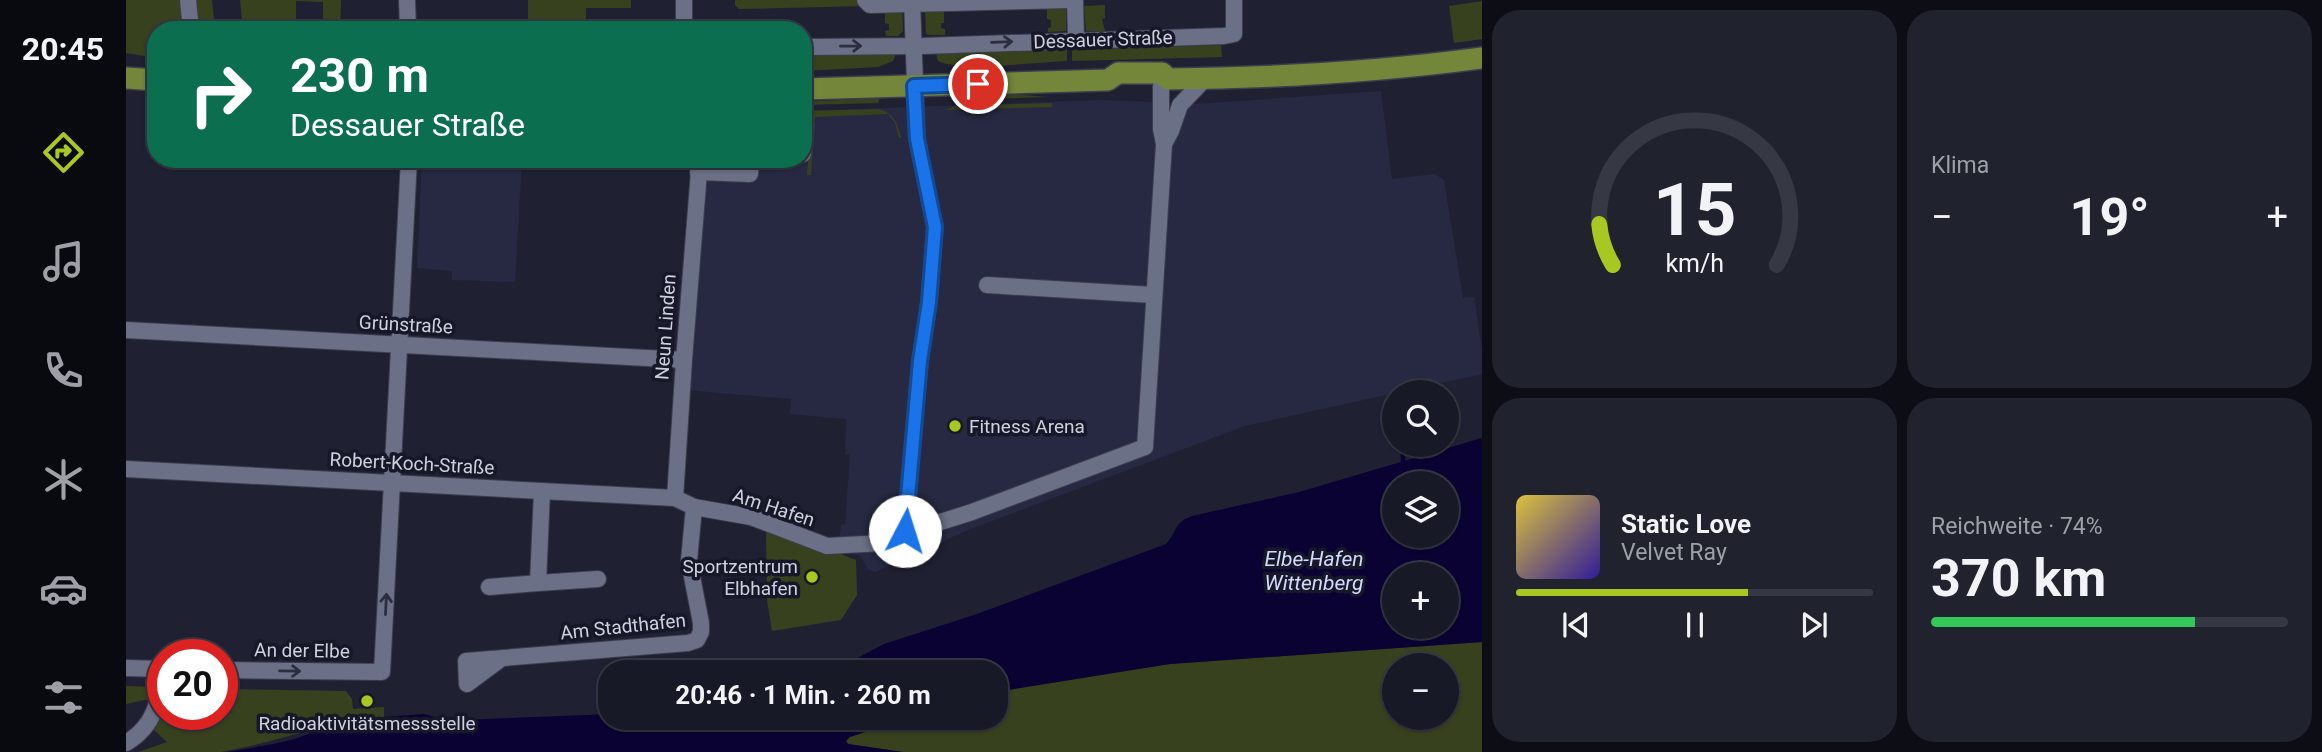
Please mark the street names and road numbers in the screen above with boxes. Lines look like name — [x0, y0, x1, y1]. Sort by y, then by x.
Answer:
street label: Dessauer Straße — [1033, 26, 1173, 53]
street label: Neun Linden — [650, 273, 681, 381]
street label: Grünstraße — [358, 311, 454, 338]
street label: Robert-Koch-Straße — [329, 448, 495, 479]
street label: Am Hafen — [730, 483, 818, 531]
street label: Am Stadthafen — [559, 608, 687, 645]
street label: An der Elbe — [254, 638, 350, 663]

